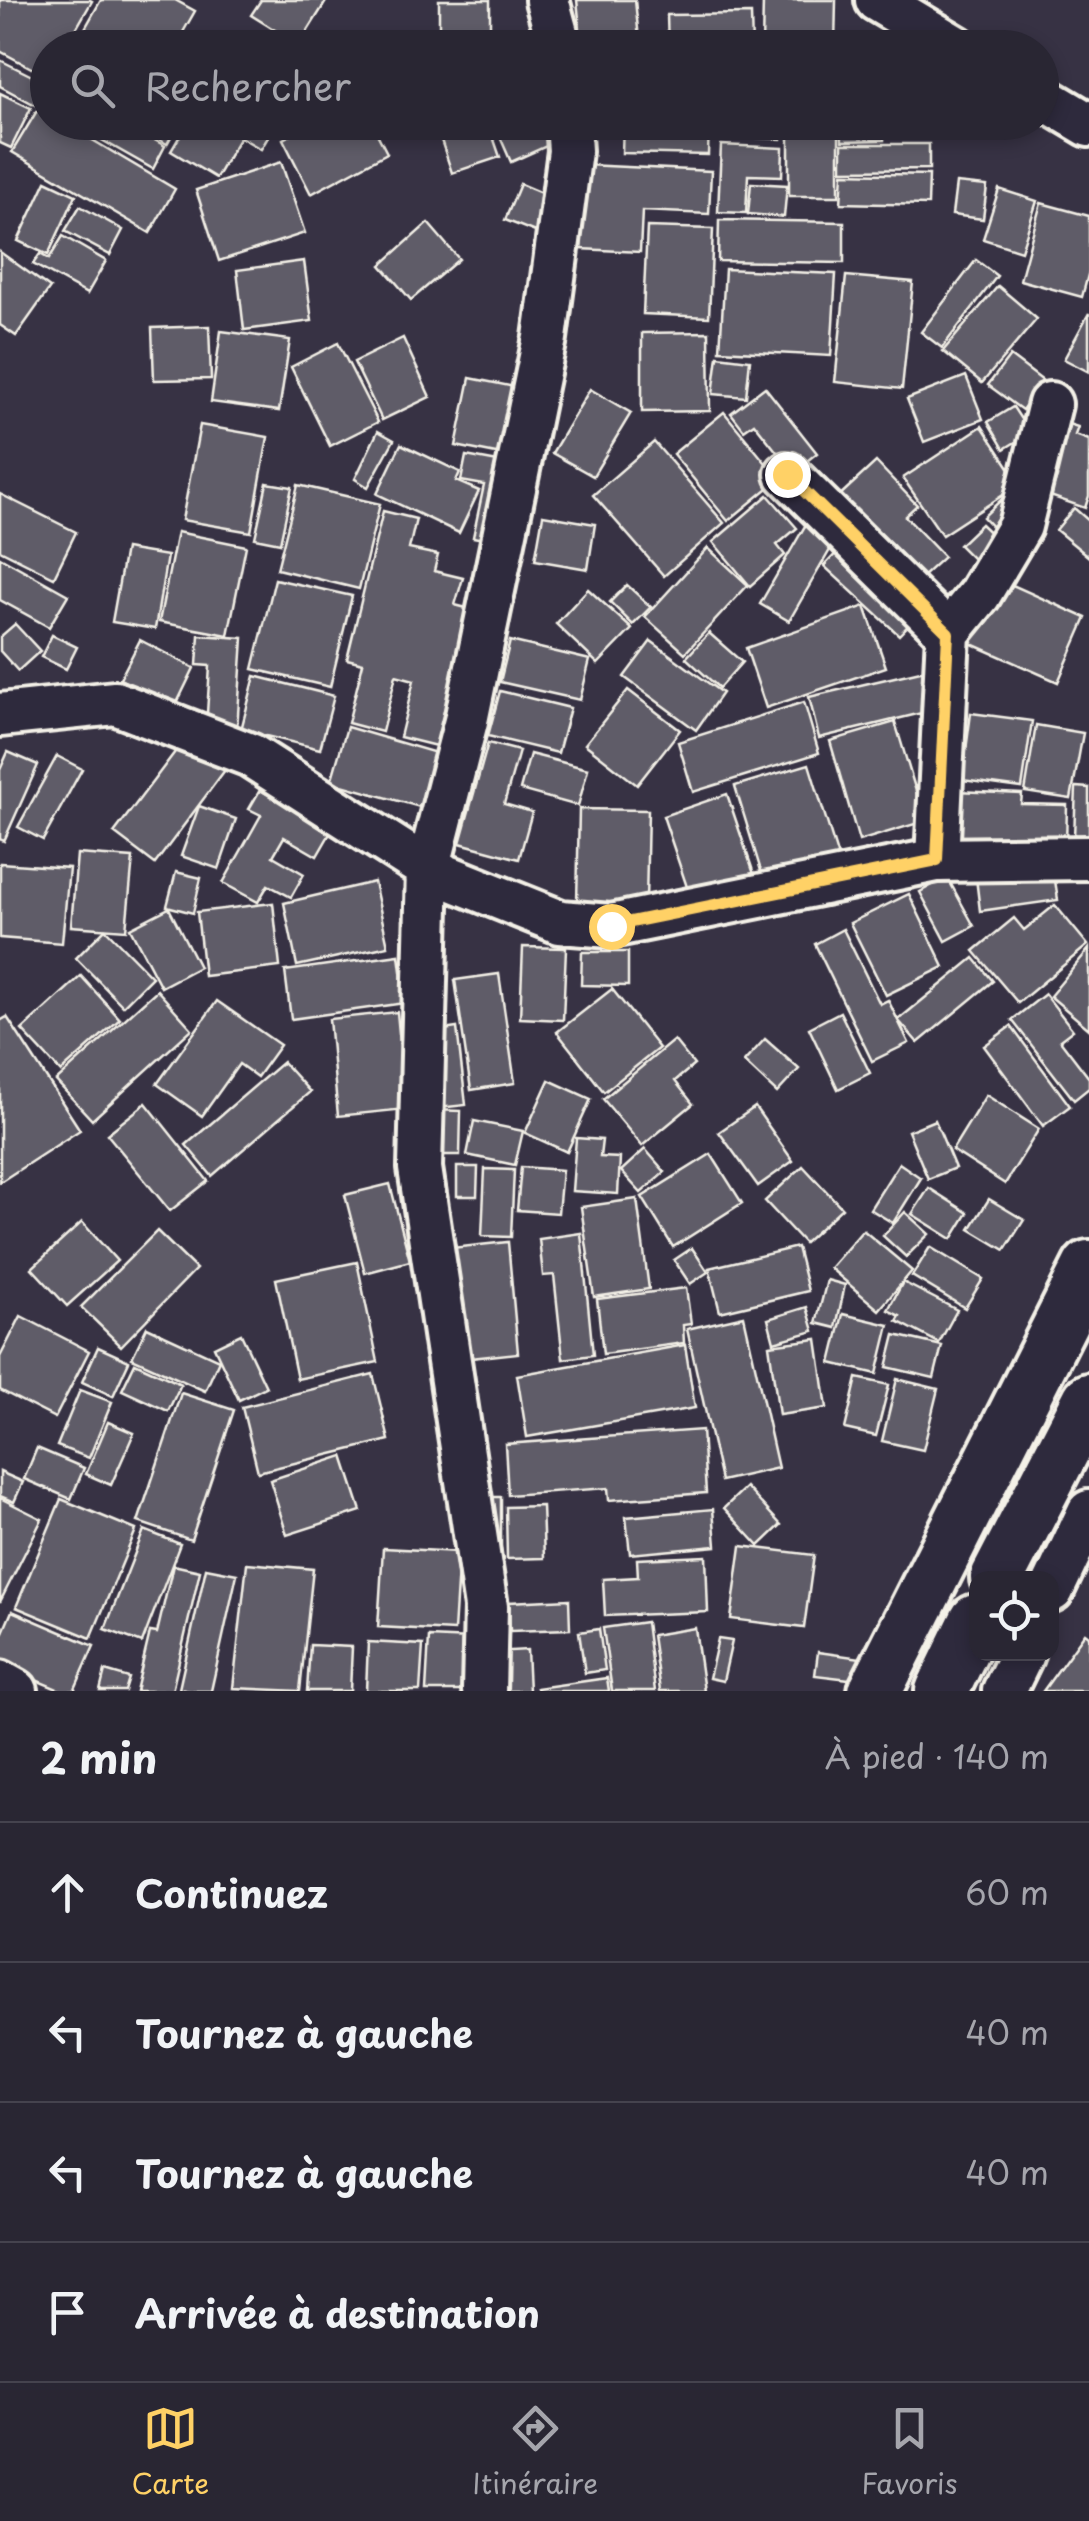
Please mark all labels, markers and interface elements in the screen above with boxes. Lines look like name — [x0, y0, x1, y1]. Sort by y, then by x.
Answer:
search box — [30, 30, 1059, 140]
text: Rechercher — [145, 57, 351, 114]
icon: search — [65, 58, 120, 113]
route end — [765, 452, 811, 498]
route start — [589, 904, 635, 950]
map controls — [969, 1571, 1059, 1661]
button: locate — [969, 1571, 1059, 1661]
text: 2 min — [40, 1725, 157, 1788]
text: À pied · 140 m — [825, 1732, 1049, 1780]
text: Continuez — [135, 1864, 328, 1921]
icon: ahead — [40, 1865, 95, 1920]
text: 60 m — [965, 1868, 1049, 1916]
text: Tournez à gauche — [135, 2004, 473, 2061]
icon: left — [40, 2005, 95, 2060]
text: 40 m — [965, 2008, 1049, 2056]
text: Tournez à gauche — [135, 2144, 473, 2201]
icon: left — [40, 2145, 95, 2200]
text: 40 m — [965, 2148, 1049, 2196]
text: Arrivée à destination — [135, 2284, 540, 2341]
icon: arrive — [40, 2285, 95, 2340]
tab: Carte — [132, 2401, 209, 2504]
tab: Itinéraire — [472, 2401, 598, 2504]
tab: Favoris — [861, 2401, 957, 2504]

